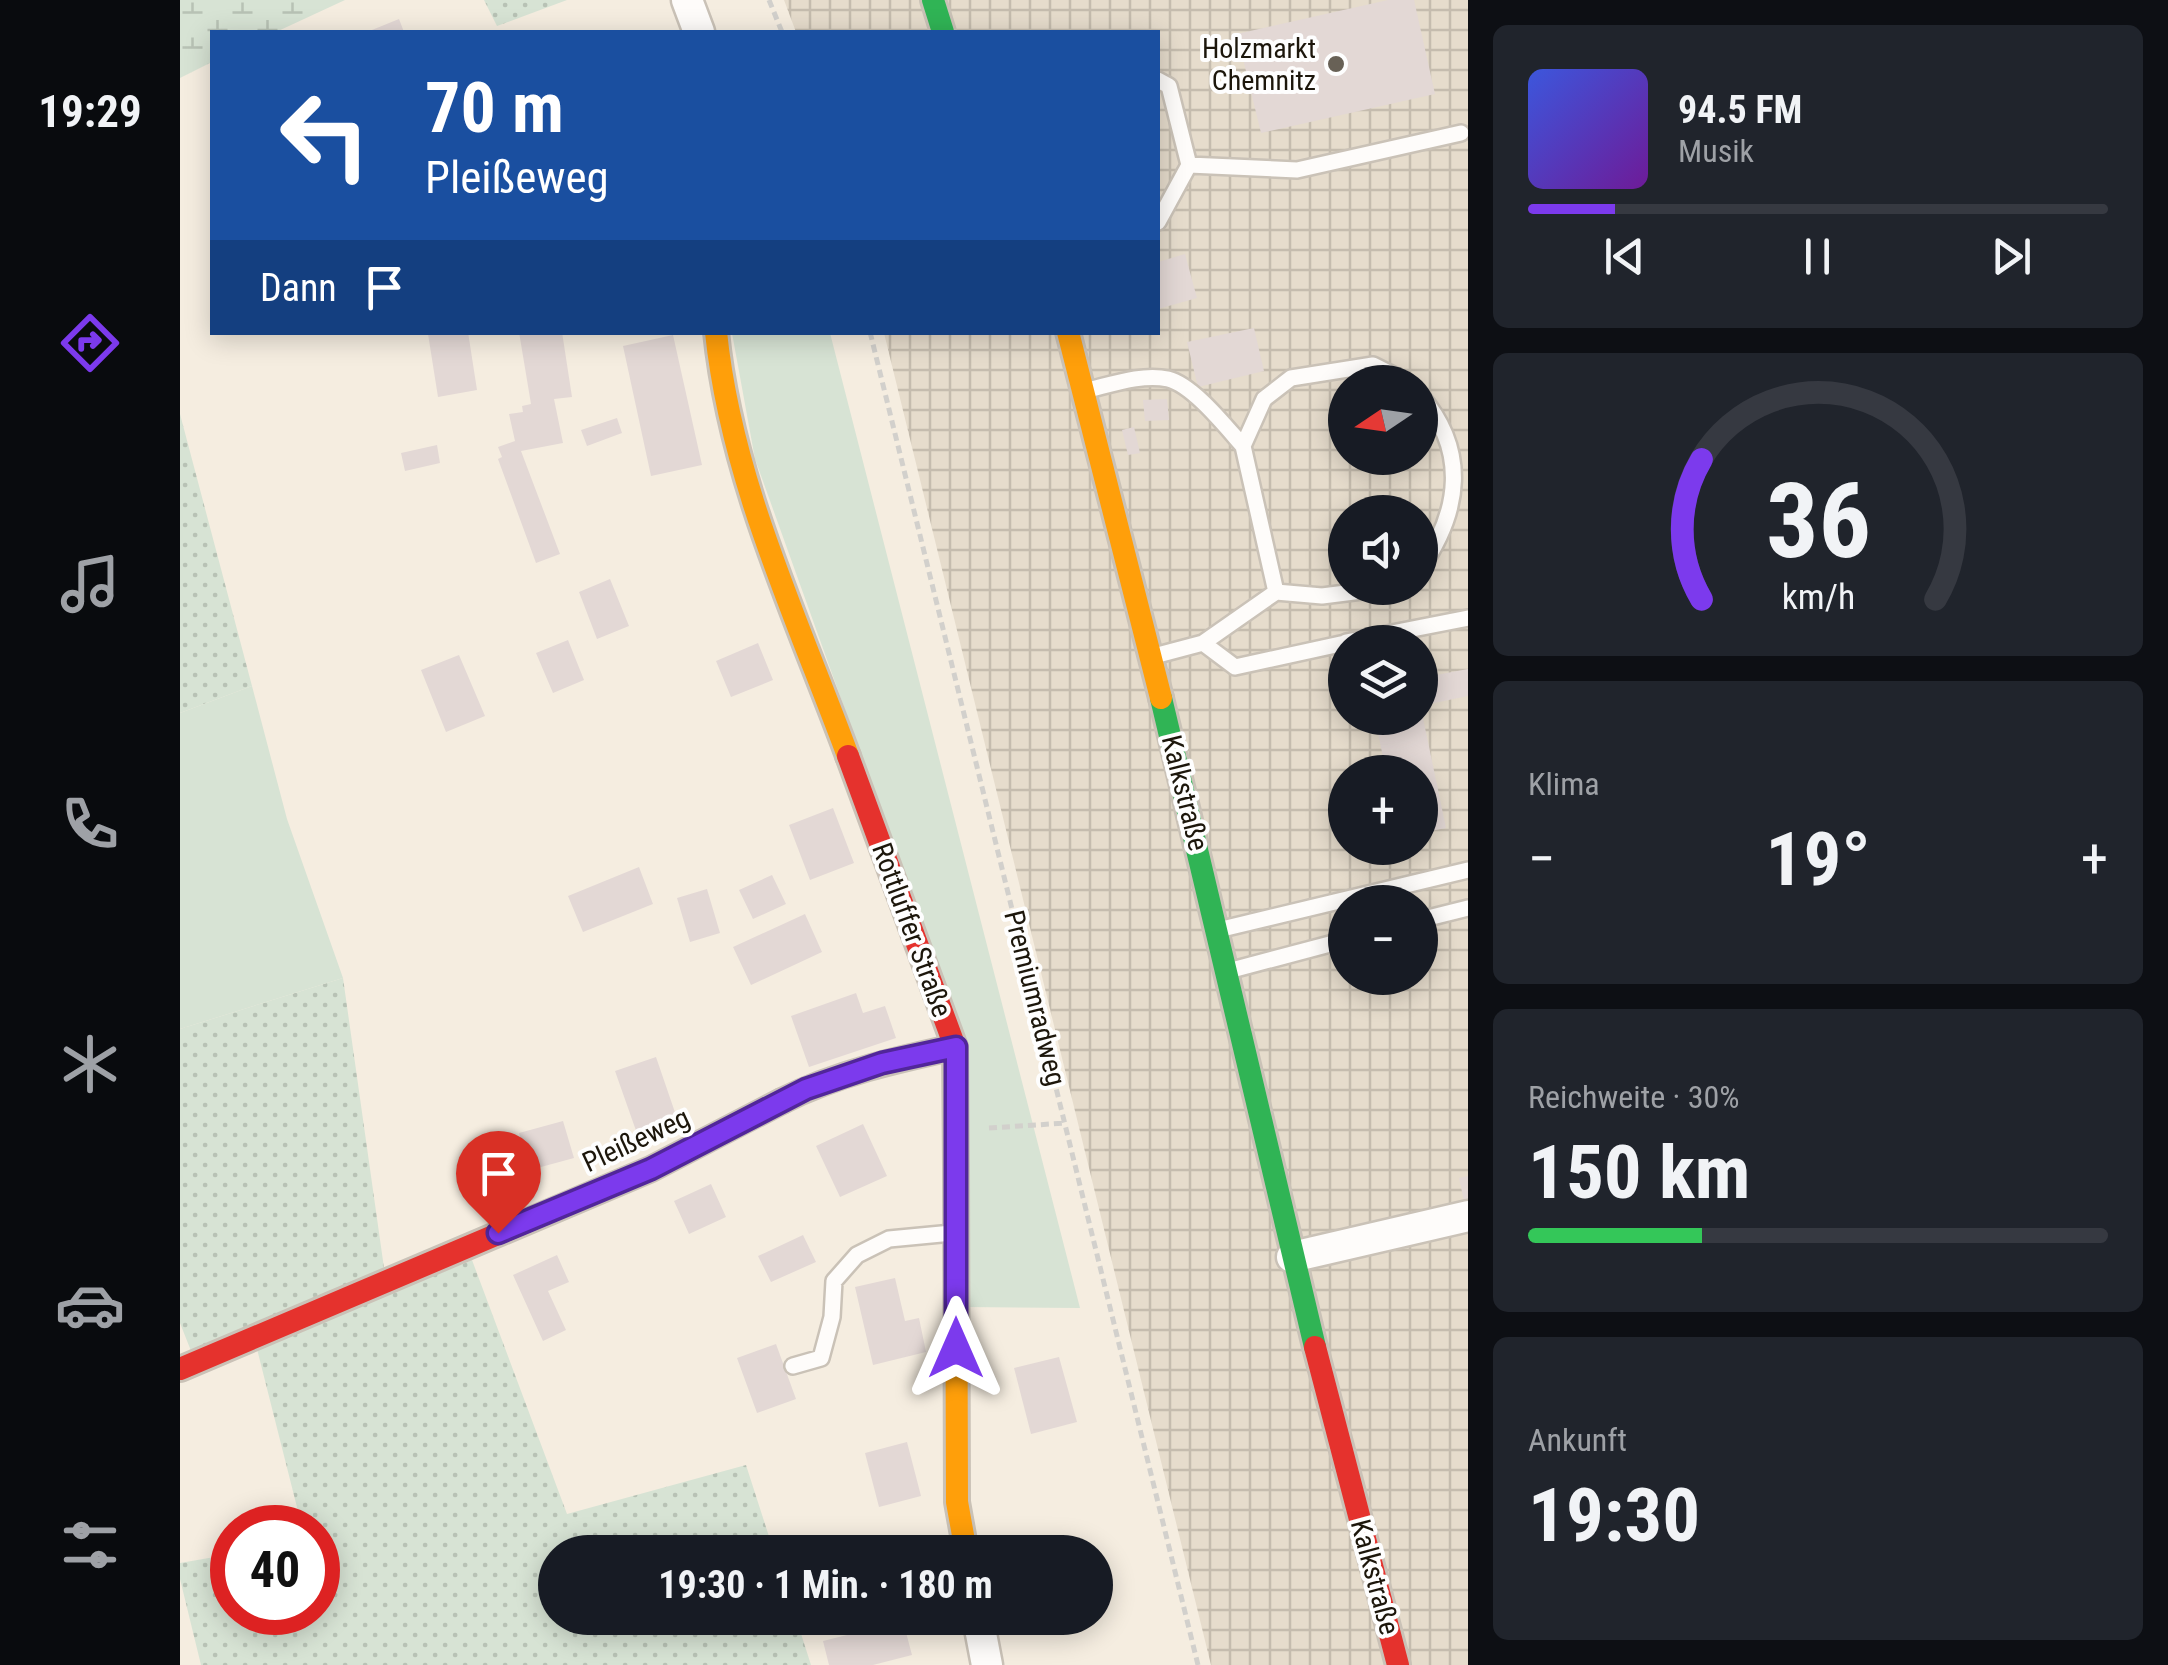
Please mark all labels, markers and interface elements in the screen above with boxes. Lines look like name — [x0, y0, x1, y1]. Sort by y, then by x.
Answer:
place label: Holzmarkt Chemnitz — [1202, 32, 1316, 97]
marker: Holzmarkt Chemnitz — [1325, 53, 1347, 75]
text: 70 m — [425, 67, 564, 149]
icon: left — [260, 70, 390, 200]
text: 19:29 — [38, 85, 142, 138]
text: 94.5 FM — [1678, 88, 1802, 132]
text: Musik — [1678, 132, 1754, 170]
text: Pleißeweg — [425, 151, 609, 204]
icon: previous — [1597, 229, 1652, 284]
icon: pause — [1790, 229, 1845, 284]
icon: next — [1984, 229, 2039, 284]
icon: arrive — [357, 260, 412, 315]
text: Dann — [260, 266, 337, 310]
icon: directions — [55, 308, 125, 378]
north arrow — [1328, 365, 1438, 475]
map controls — [1328, 365, 1438, 995]
text: 36 — [1765, 461, 1871, 582]
button: sound — [1328, 495, 1438, 605]
icon: music — [55, 549, 125, 619]
text: km/h — [1781, 576, 1855, 618]
button: layers — [1328, 625, 1438, 735]
street label: Kalkstraße — [1155, 732, 1215, 854]
button: + — [1328, 755, 1438, 865]
text: Klima — [1528, 765, 1600, 803]
icon: phone — [55, 789, 125, 859]
text: 19° — [1766, 815, 1871, 903]
text: − — [1528, 827, 1556, 891]
text: + — [2081, 827, 2108, 891]
street label: Rottluffer Straße — [865, 838, 959, 1022]
button: − — [1328, 885, 1438, 995]
street label: Premiumradweg — [997, 907, 1073, 1089]
icon: climate — [55, 1029, 125, 1099]
text: Reichweite · 30% — [1528, 1078, 1740, 1116]
street label: Pleißeweg — [577, 1101, 695, 1179]
text: 150 km — [1528, 1128, 1750, 1216]
pin — [456, 1131, 541, 1234]
icon: arrive — [471, 1146, 526, 1201]
icon: car — [55, 1270, 125, 1340]
position arrow — [904, 1296, 1008, 1400]
text: Ankunft — [1528, 1421, 1627, 1459]
text: 19:30 — [1528, 1471, 1700, 1559]
speed limit sign: 40 — [210, 1505, 340, 1635]
icon: filters — [55, 1510, 125, 1580]
street label: Kalkstraße — [1344, 1516, 1406, 1638]
text: 19:30 · 1 Min. · 180 m — [658, 1563, 993, 1607]

